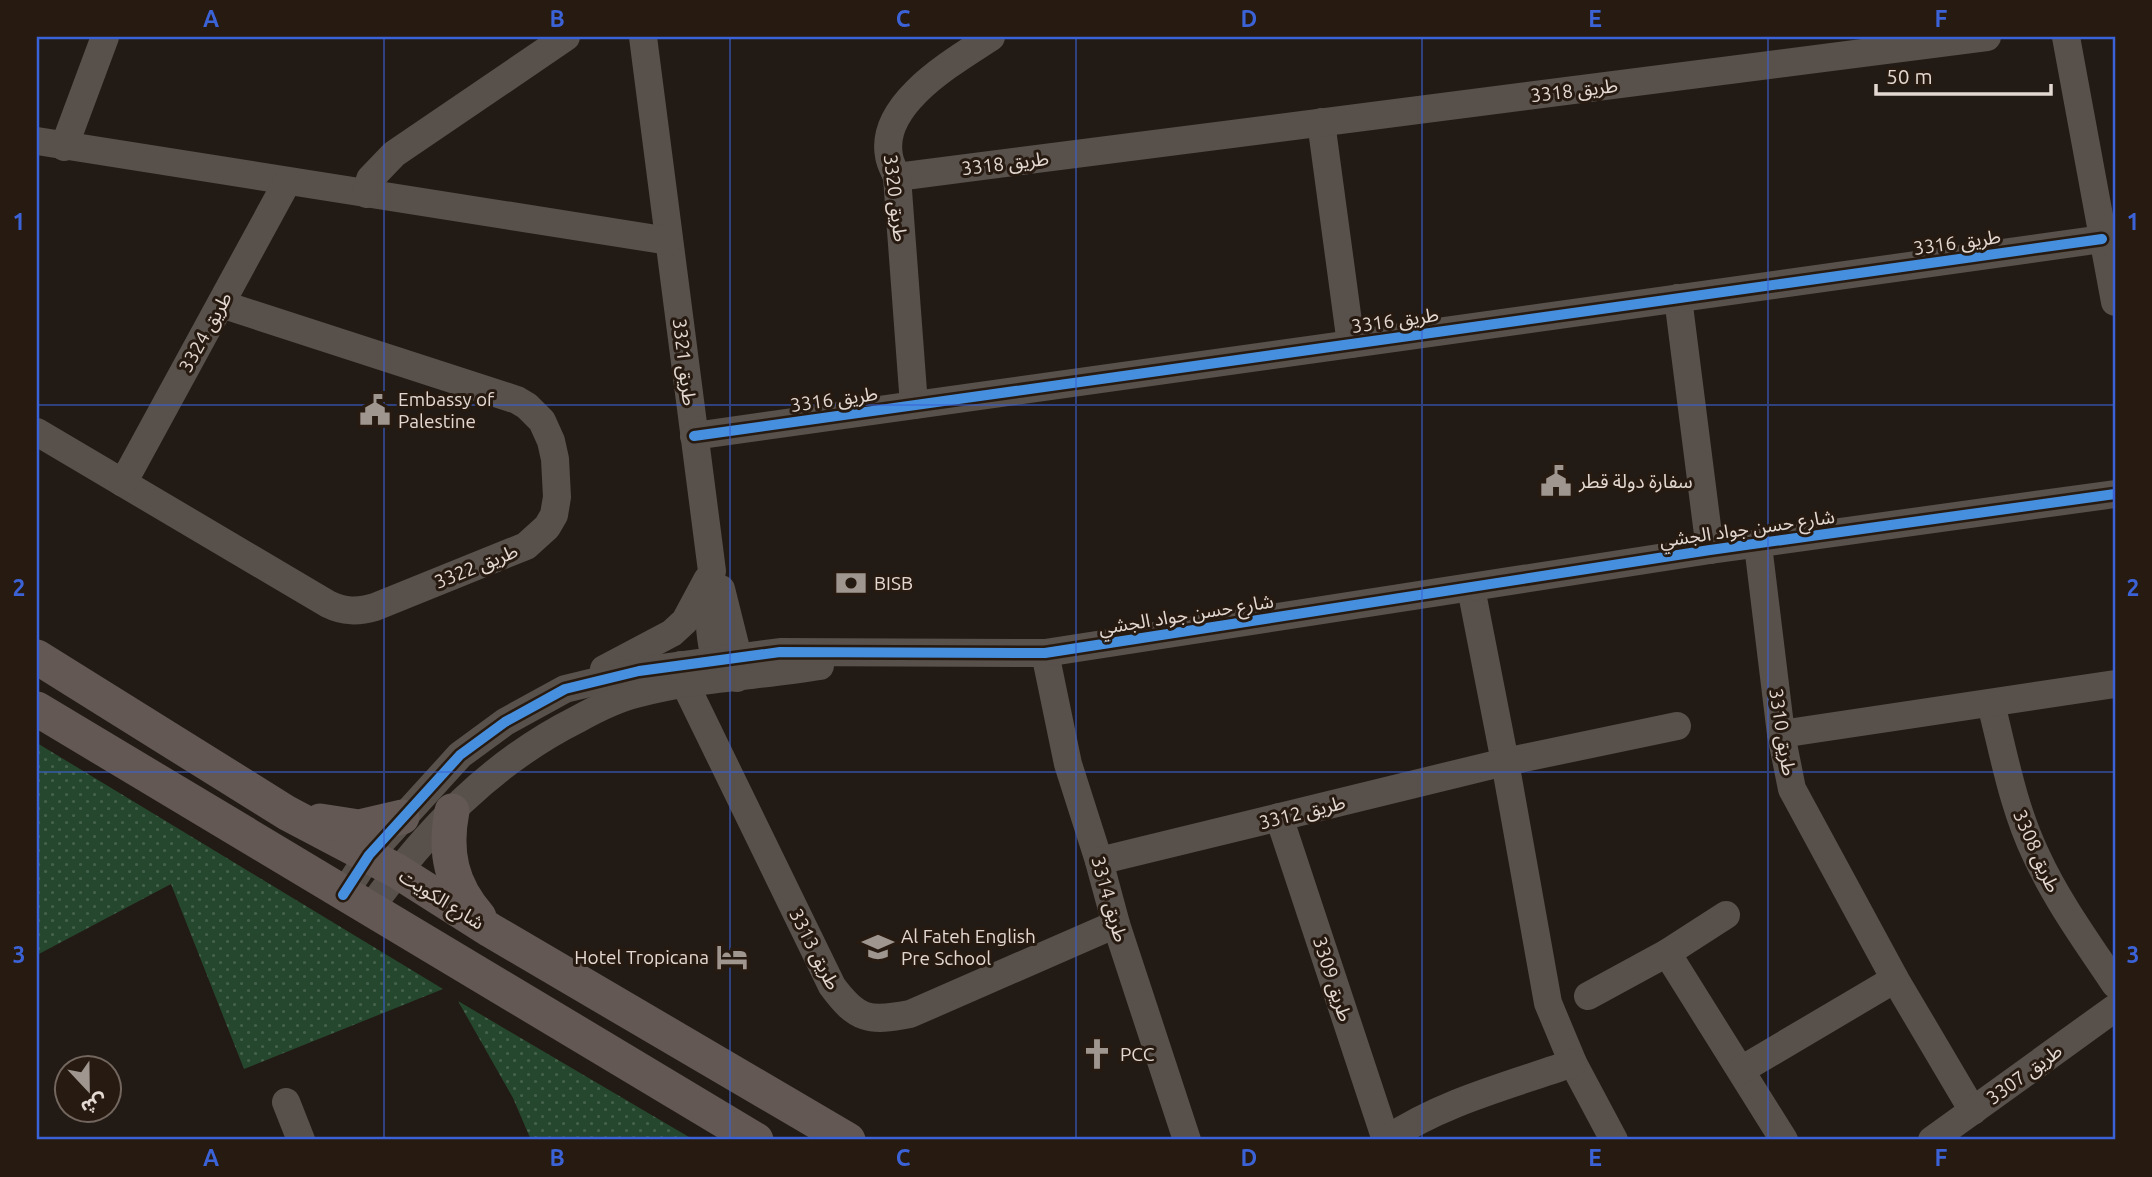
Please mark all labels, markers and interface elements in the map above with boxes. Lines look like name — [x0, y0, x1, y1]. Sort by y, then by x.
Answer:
text: A — [203, 6, 219, 31]
text: B — [549, 6, 565, 31]
text: C — [896, 6, 911, 31]
text: D — [1241, 6, 1257, 31]
text: E — [1588, 6, 1602, 31]
text: F — [1935, 6, 1948, 31]
scale bar — [1876, 52, 2050, 96]
text: 50 m — [1886, 64, 1933, 88]
street label: طريق 3318 — [1529, 74, 1619, 107]
street label: طريق 3318 — [960, 147, 1050, 180]
street label: طريق 3320 — [879, 153, 912, 243]
text: 1 — [13, 209, 25, 234]
text: 1 — [2127, 209, 2139, 234]
street label: طريق 3316 — [1912, 225, 2002, 260]
street label: طريق 3324 — [174, 288, 237, 376]
street label: طريق 3316 — [1350, 303, 1440, 338]
street label: طريق 3321 — [668, 317, 701, 407]
street label: طريق 3316 — [789, 382, 879, 417]
place label: Embassy of Palestine — [398, 388, 495, 432]
public building icon: Embassy of Palestine — [358, 393, 392, 427]
public building icon: سفارة دولة قطر — [1539, 464, 1573, 498]
place label: سفارة دولة قطر — [1578, 470, 1693, 493]
street label: شارع حسن جواد الجشي — [1658, 505, 1837, 556]
street label: طريق 3322 — [431, 539, 521, 594]
bank icon: BISB — [834, 566, 868, 600]
place label: BISB — [874, 572, 913, 594]
text: 2 — [13, 575, 25, 600]
text: 2 — [2127, 575, 2139, 600]
street label: شارع حسن جواد الجشي — [1097, 589, 1276, 643]
street label: طريق 3310 — [1764, 687, 1801, 778]
street label: طريق 3312 — [1257, 791, 1348, 834]
street label: طريق 3308 — [2008, 806, 2065, 896]
street label: طريق 3314 — [1086, 854, 1133, 945]
street label: شارع الكويت — [394, 864, 489, 936]
street label: طريق 3313 — [784, 905, 845, 994]
place label: Al Fateh English Pre School — [901, 925, 1036, 969]
school or university icon: Al Fateh English Pre School — [861, 930, 895, 964]
street label: طريق 3309 — [1308, 934, 1357, 1025]
hotel icon: Hotel Tropicana — [715, 940, 749, 974]
text: 3 — [13, 942, 25, 967]
text: 3 — [2127, 942, 2139, 967]
place label: Hotel Tropicana — [574, 946, 709, 968]
church icon: PCC — [1080, 1037, 1114, 1071]
street label: طريق 3307 — [1982, 1039, 2067, 1110]
place label: PCC — [1120, 1043, 1155, 1065]
north arrow — [52, 1054, 122, 1124]
text: ش — [78, 1090, 111, 1120]
text: A — [203, 1145, 219, 1170]
text: B — [549, 1145, 565, 1170]
text: C — [896, 1145, 911, 1170]
text: D — [1241, 1145, 1257, 1170]
text: E — [1588, 1145, 1602, 1170]
text: F — [1935, 1145, 1948, 1170]

